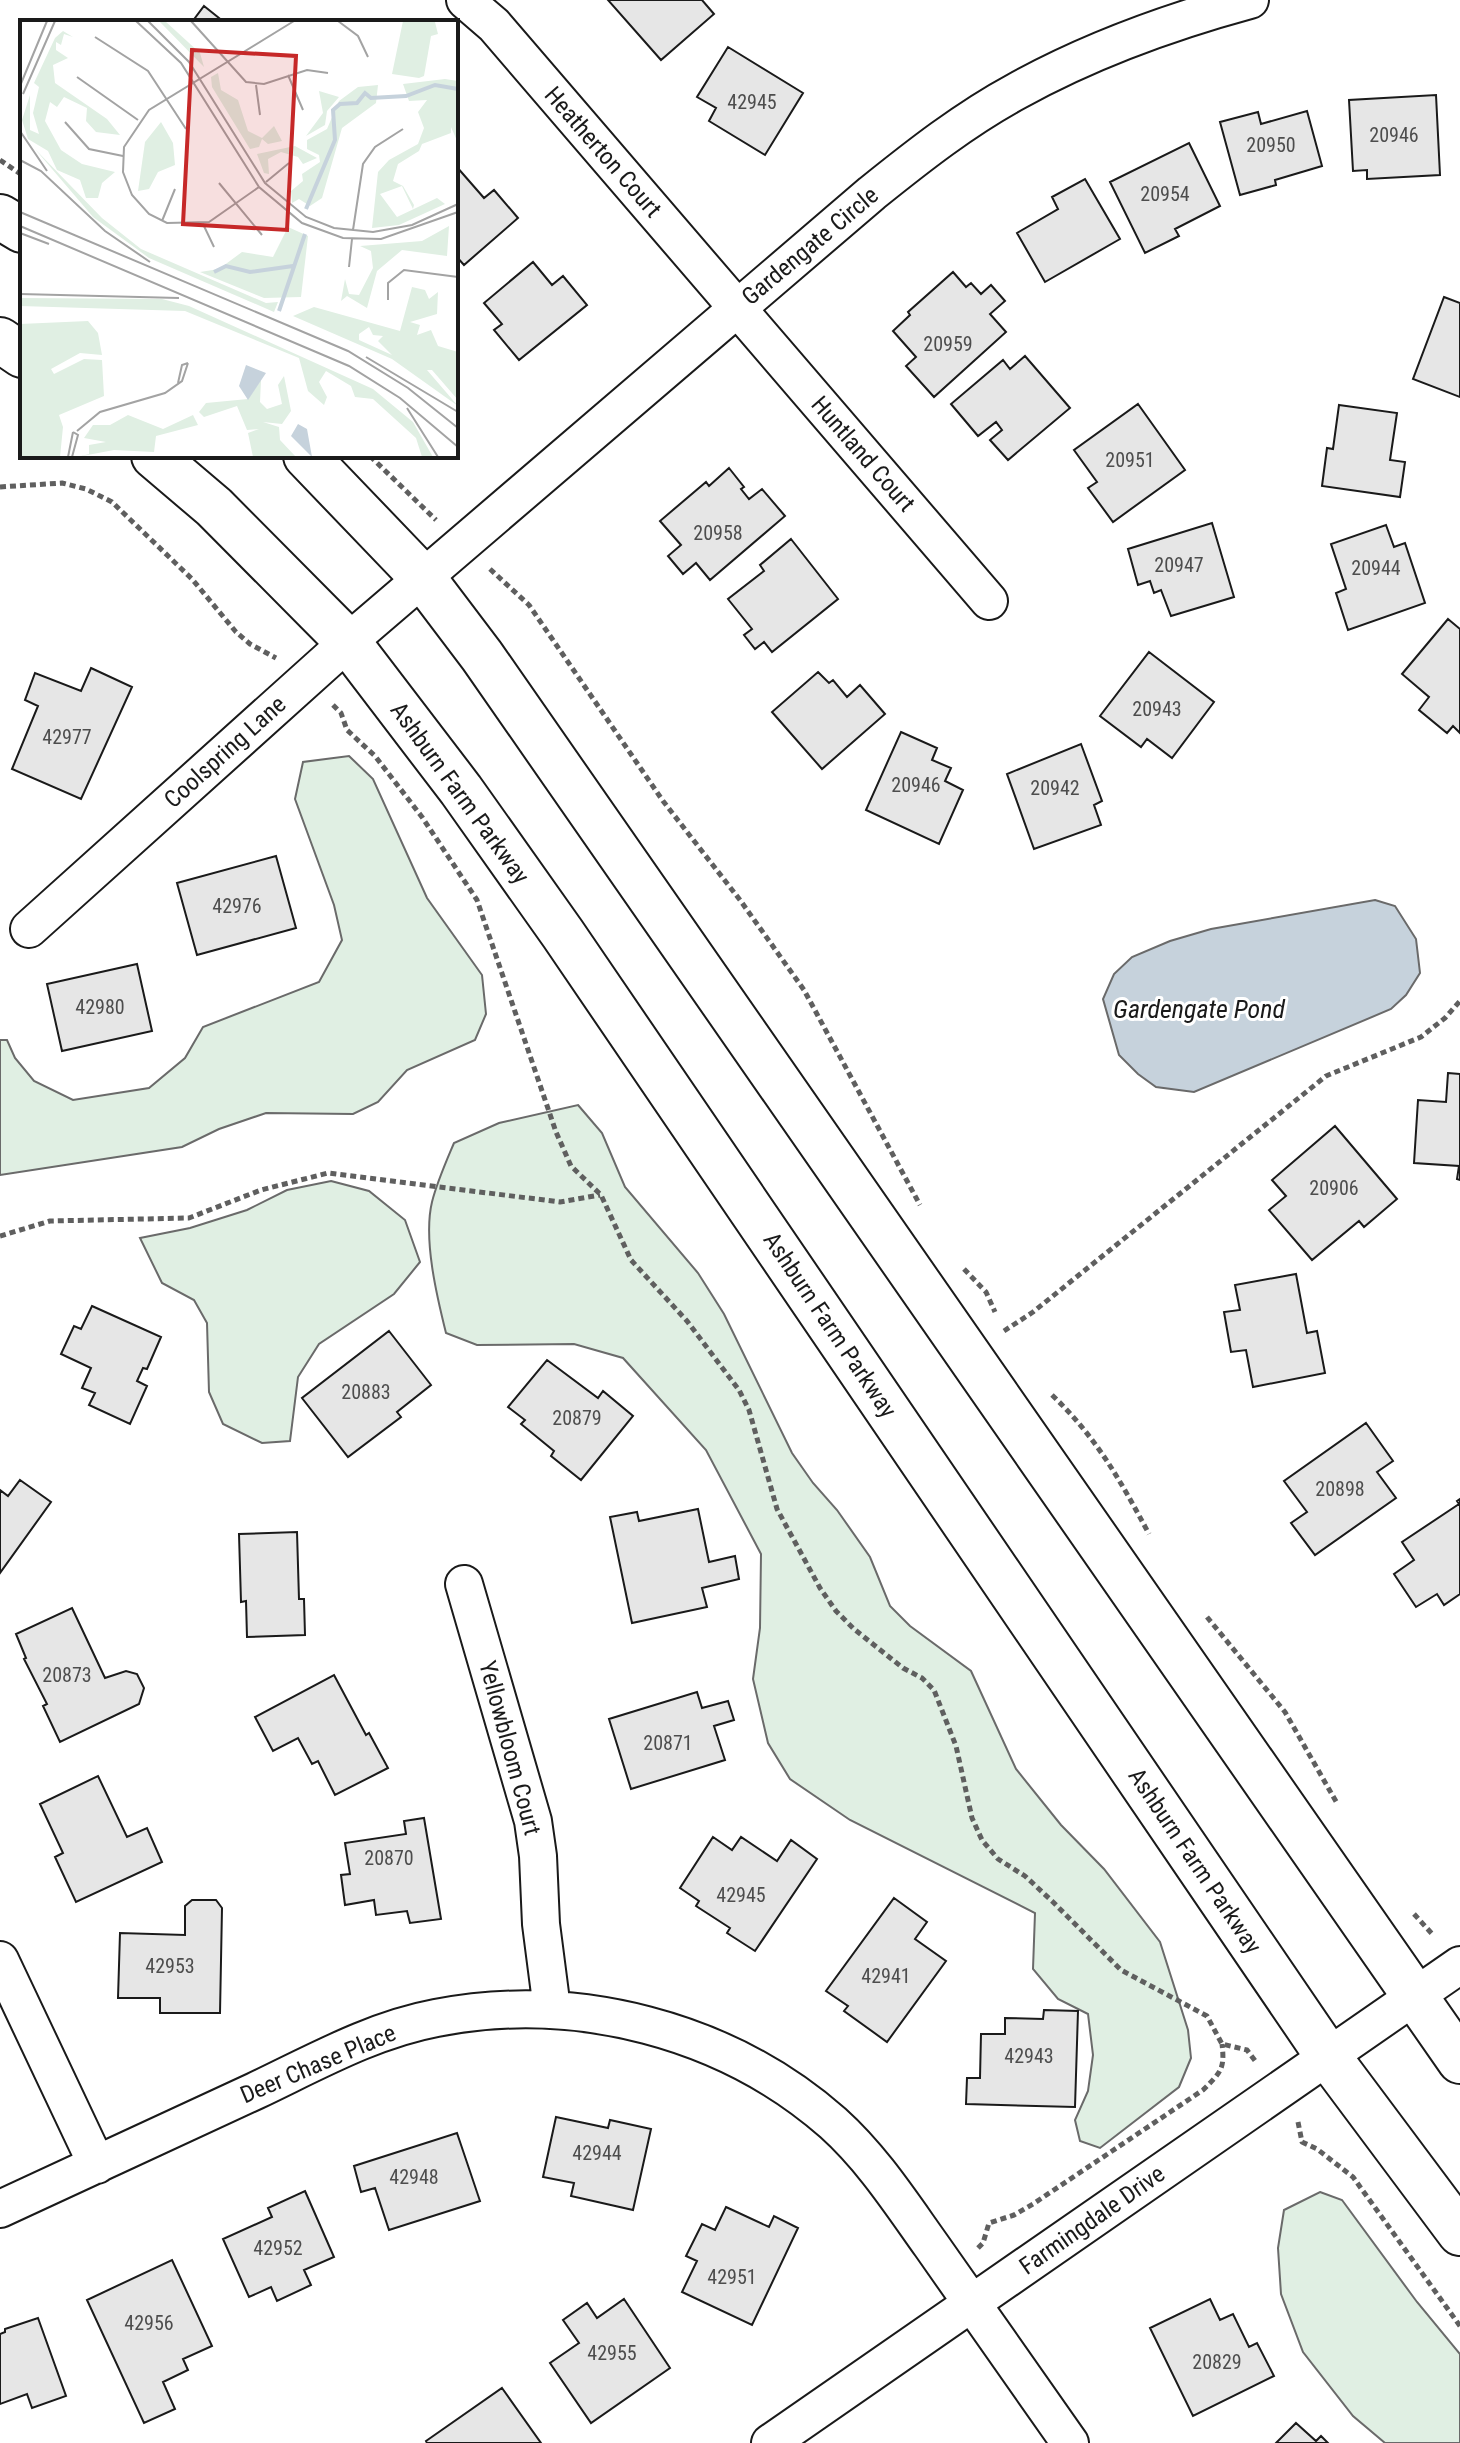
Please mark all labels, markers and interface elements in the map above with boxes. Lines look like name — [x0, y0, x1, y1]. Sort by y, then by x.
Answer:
inset map — [20, 20, 458, 458]
street label: Heatherton Court — [539, 81, 667, 223]
house number: 42945 — [727, 90, 777, 114]
house number: 20946 — [1369, 123, 1419, 147]
house number: 20950 — [1246, 133, 1296, 157]
street label: Gardengate Circle — [736, 181, 884, 311]
house number: 20954 — [1140, 182, 1190, 206]
house number: 20959 — [923, 332, 973, 356]
street label: Huntland Court — [805, 391, 921, 517]
house number: 20951 — [1105, 448, 1155, 472]
house number: 20958 — [693, 521, 743, 545]
house number: 20947 — [1154, 553, 1204, 577]
house number: 20944 — [1351, 556, 1401, 580]
street label: Coolspring Lane — [159, 690, 291, 814]
street label: Ashburn Farm Parkway — [385, 697, 535, 889]
house number: 20943 — [1132, 697, 1182, 721]
house number: 42977 — [42, 725, 92, 749]
house number: 20946 — [891, 773, 941, 797]
house number: 20942 — [1030, 776, 1080, 800]
house number: 42976 — [212, 894, 262, 918]
water label: Gardengate Pond — [1113, 994, 1285, 1024]
house number: 42980 — [75, 995, 125, 1019]
house number: 20906 — [1309, 1176, 1359, 1200]
street label: Ashburn Farm Parkway — [758, 1227, 902, 1423]
house number: 20883 — [341, 1380, 391, 1404]
house number: 20879 — [552, 1406, 602, 1430]
house number: 20898 — [1315, 1477, 1365, 1501]
street label: Yellowbloom Court — [473, 1658, 547, 1838]
house number: 20873 — [42, 1663, 92, 1687]
house number: 20871 — [643, 1731, 693, 1755]
street label: Ashburn Farm Parkway — [1123, 1763, 1267, 1959]
house number: 20870 — [364, 1846, 414, 1870]
house number: 42945 — [716, 1883, 766, 1907]
house number: 42953 — [145, 1954, 195, 1978]
house number: 42941 — [861, 1964, 911, 1988]
street label: Deer Chase Place — [236, 2019, 400, 2109]
house number: 42943 — [1004, 2044, 1054, 2068]
house number: 42944 — [572, 2141, 622, 2165]
street label: Farmingdale Drive — [1014, 2160, 1170, 2280]
house number: 42948 — [389, 2165, 439, 2189]
house number: 42952 — [253, 2236, 303, 2260]
house number: 42951 — [707, 2265, 757, 2289]
house number: 42956 — [124, 2311, 174, 2335]
house number: 42955 — [587, 2341, 637, 2365]
house number: 20829 — [1192, 2350, 1242, 2374]

